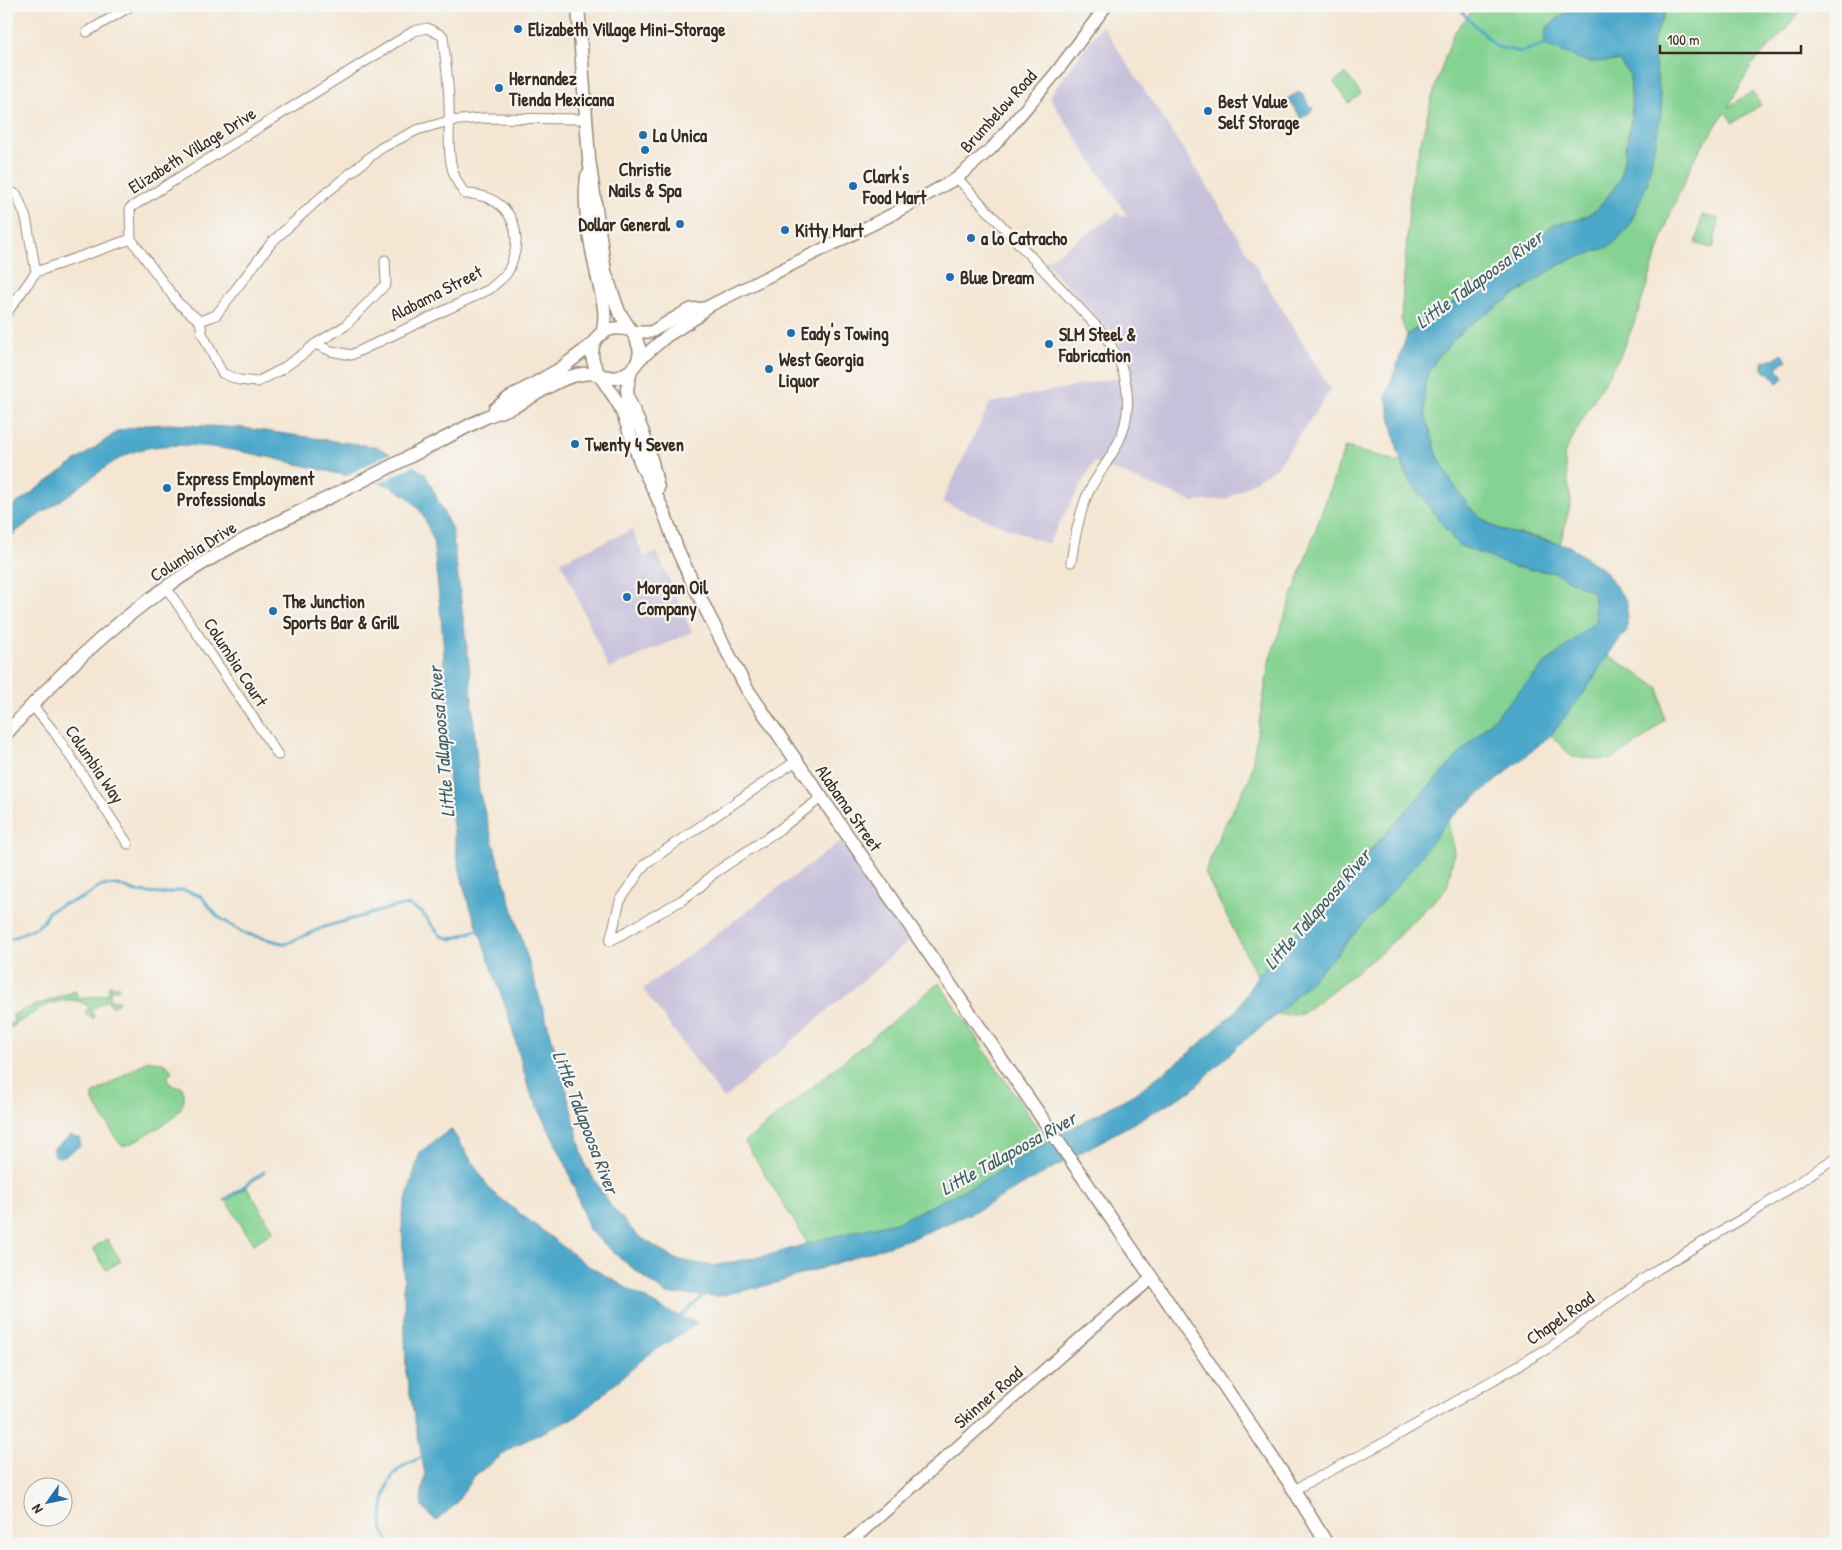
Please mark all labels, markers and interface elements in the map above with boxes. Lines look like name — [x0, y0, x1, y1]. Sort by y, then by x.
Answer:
place label: Elizabeth Village Mini-Storage — [528, 17, 726, 43]
scale bar — [1660, 22, 1801, 54]
marker: Elizabeth Village Mini-Storage — [512, 23, 524, 35]
text: 100 m — [1667, 29, 1700, 50]
street label: Brumbelow Road — [954, 64, 1042, 158]
place label: Hernandez Tienda Mexicana — [508, 66, 615, 112]
marker: Hernandez Tienda Mexicana — [493, 82, 505, 94]
place label: Best Value Self Storage — [1218, 89, 1301, 136]
street label: Elizabeth Village Drive — [123, 101, 261, 199]
marker: Best Value Self Storage — [1202, 105, 1214, 117]
place label: La Unica — [653, 123, 708, 148]
marker: La Unica — [637, 129, 649, 141]
marker: Christie Nails & Spa — [639, 144, 651, 156]
place label: Christie Nails & Spa — [608, 157, 683, 204]
place label: Clark's Food Mart — [862, 164, 927, 210]
marker: Clark's Food Mart — [847, 180, 859, 192]
place label: Dollar General — [578, 212, 671, 237]
marker: Dollar General — [674, 218, 686, 230]
place label: Kitty Mart — [795, 218, 864, 244]
water label: Little Tallapoosa River — [1410, 222, 1550, 334]
marker: Kitty Mart — [779, 224, 791, 236]
place label: a lo Catracho — [981, 226, 1068, 251]
marker: a lo Catracho — [965, 232, 977, 244]
street label: Alabama Street — [386, 259, 487, 327]
place label: Blue Dream — [960, 265, 1034, 290]
marker: Blue Dream — [944, 271, 956, 283]
place label: Eady's Towing — [801, 321, 889, 347]
place label: SLM Steel & Fabrication — [1058, 322, 1137, 368]
marker: Eady's Towing — [785, 327, 797, 339]
marker: SLM Steel & Fabrication — [1043, 338, 1055, 350]
place label: West Georgia Liquor — [779, 347, 865, 394]
marker: West Georgia Liquor — [763, 363, 775, 375]
place label: Twenty 4 Seven — [584, 432, 684, 458]
marker: Twenty 4 Seven — [569, 438, 581, 450]
place label: Express Employment Professionals — [177, 466, 315, 512]
marker: Express Employment Professionals — [161, 482, 173, 494]
street label: Columbia Drive — [145, 514, 241, 588]
place label: Morgan Oil Company — [637, 575, 709, 622]
place label: The Junction Sports Bar & Grill — [282, 589, 400, 636]
marker: Morgan Oil Company — [621, 591, 633, 603]
marker: The Junction Sports Bar & Grill — [267, 605, 279, 617]
street label: Columbia Court — [198, 613, 275, 712]
water label: Little Tallapoosa River — [421, 663, 461, 819]
street label: Columbia Way — [60, 720, 131, 809]
street label: Alabama Street — [810, 760, 889, 857]
water label: Little Tallapoosa River — [1258, 841, 1378, 975]
water label: Little Tallapoosa River — [547, 1047, 626, 1200]
water label: Little Tallapoosa River — [936, 1104, 1083, 1201]
street label: Chapel Road — [1521, 1285, 1599, 1351]
street label: Skinner Road — [948, 1360, 1028, 1434]
north arrow — [22, 1478, 72, 1528]
text: N — [26, 1501, 47, 1518]

